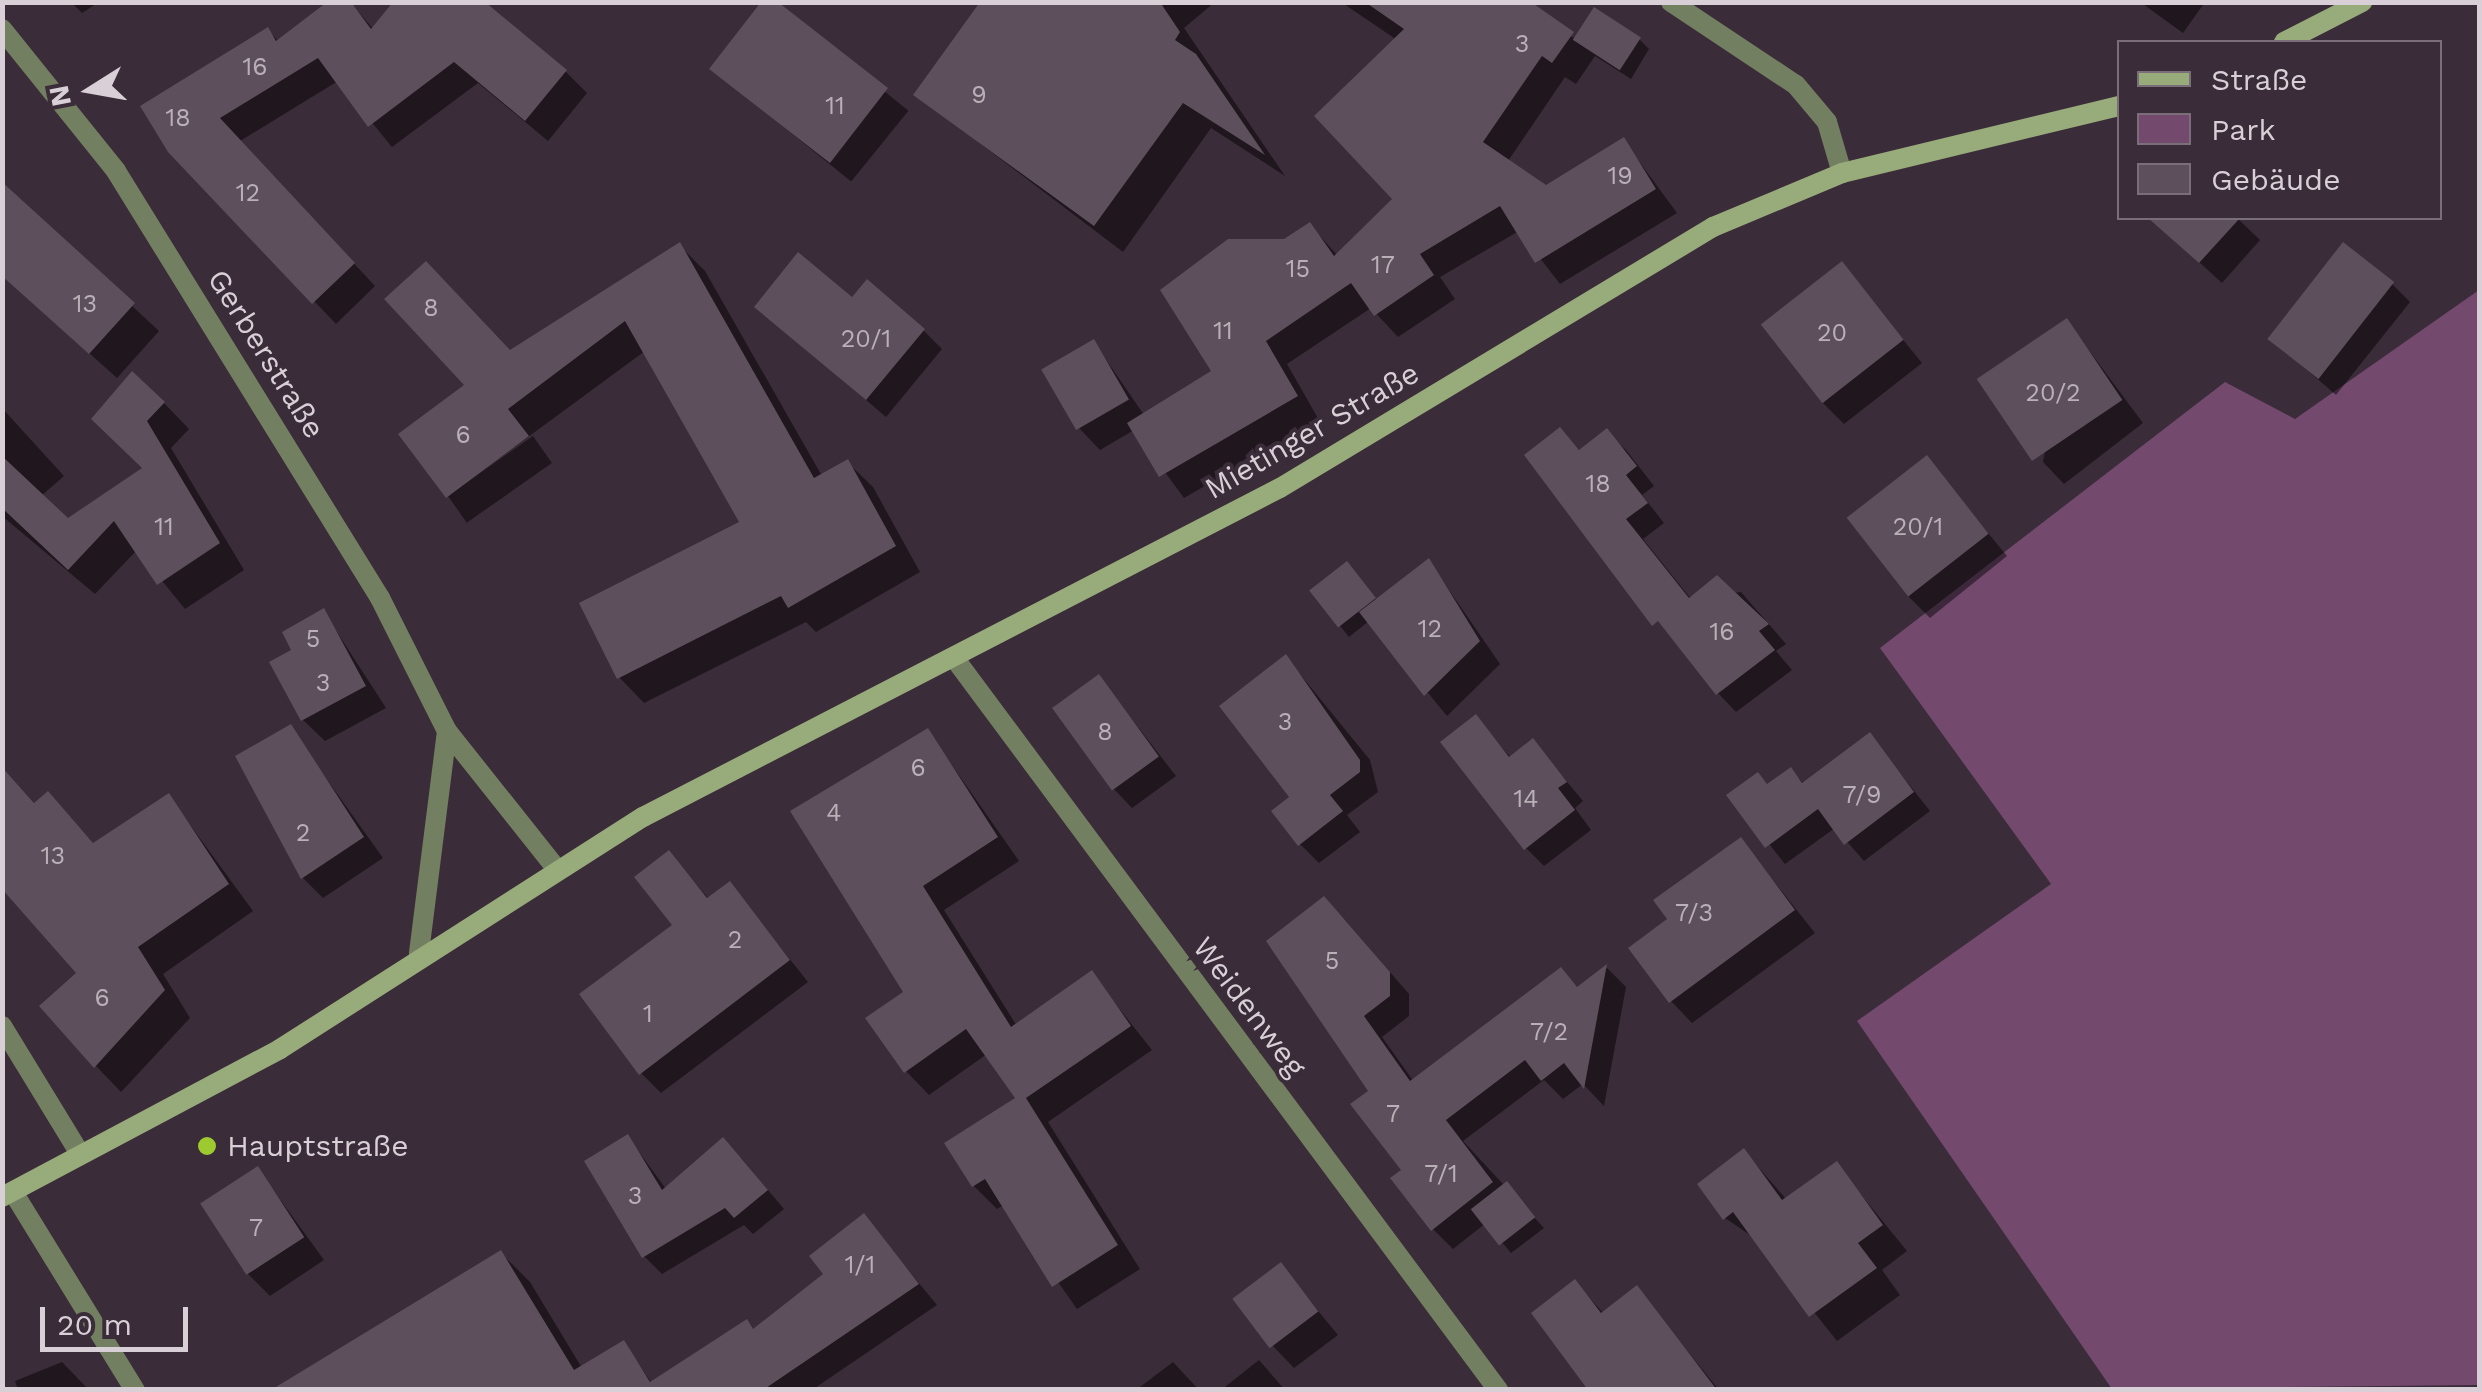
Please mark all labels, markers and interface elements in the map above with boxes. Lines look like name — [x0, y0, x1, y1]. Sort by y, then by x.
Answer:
house number: 3 — [1515, 29, 1529, 59]
north arrow — [40, 40, 140, 140]
legend — [2117, 40, 2442, 220]
house number: 16 — [243, 52, 267, 82]
text: Straße — [2211, 62, 2307, 97]
house number: 9 — [971, 80, 987, 110]
text: N — [42, 82, 78, 109]
house number: 11 — [825, 91, 845, 121]
house number: 18 — [165, 103, 191, 133]
text: Park — [2211, 112, 2276, 147]
house number: 19 — [1607, 161, 1633, 191]
text: Gebäude — [2211, 162, 2340, 197]
house number: 12 — [236, 178, 260, 208]
house number: 17 — [1371, 250, 1395, 280]
house number: 15 — [1286, 254, 1310, 284]
street label: Gerberstraße — [200, 263, 332, 445]
house number: 13 — [73, 289, 97, 319]
house number: 8 — [423, 293, 439, 323]
house number: 11 — [1213, 316, 1233, 346]
house number: 20 — [1817, 318, 1847, 348]
house number: 20/1 — [841, 324, 891, 354]
street label: Mietinger Straße — [1198, 355, 1426, 507]
house number: 20/2 — [2025, 378, 2081, 408]
house number: 6 — [455, 420, 471, 450]
house number: 18 — [1585, 469, 1611, 499]
house number: 11 — [154, 512, 174, 542]
house number: 20/1 — [1893, 512, 1943, 542]
house number: 12 — [1418, 614, 1442, 644]
house number: 16 — [1710, 617, 1734, 647]
house number: 5 — [306, 624, 320, 654]
house number: 3 — [316, 668, 330, 698]
house number: 3 — [1278, 707, 1292, 737]
house number: 8 — [1097, 717, 1113, 747]
house number: 6 — [910, 753, 926, 783]
house number: 7/9 — [1843, 780, 1881, 810]
house number: 14 — [1513, 784, 1539, 814]
house number: 4 — [826, 798, 842, 828]
house number: 2 — [296, 818, 310, 848]
house number: 13 — [41, 841, 65, 871]
house number: 7/3 — [1675, 898, 1713, 928]
house number: 2 — [728, 925, 742, 955]
street label: Weidenweg — [1185, 930, 1313, 1084]
house number: 5 — [1325, 946, 1339, 976]
house number: 6 — [94, 983, 110, 1013]
house number: 1 — [643, 999, 653, 1029]
house number: 7/2 — [1530, 1017, 1568, 1047]
house number: 7 — [1386, 1099, 1400, 1129]
place label: Hauptstraße — [227, 1128, 408, 1164]
marker: Hauptstraße — [196, 1135, 218, 1157]
house number: 7/1 — [1424, 1159, 1458, 1189]
house number: 3 — [628, 1181, 642, 1211]
house number: 7 — [249, 1213, 263, 1243]
house number: 1/1 — [845, 1250, 875, 1280]
scale bar — [45, 1287, 192, 1349]
text: 20 m — [57, 1307, 132, 1342]

